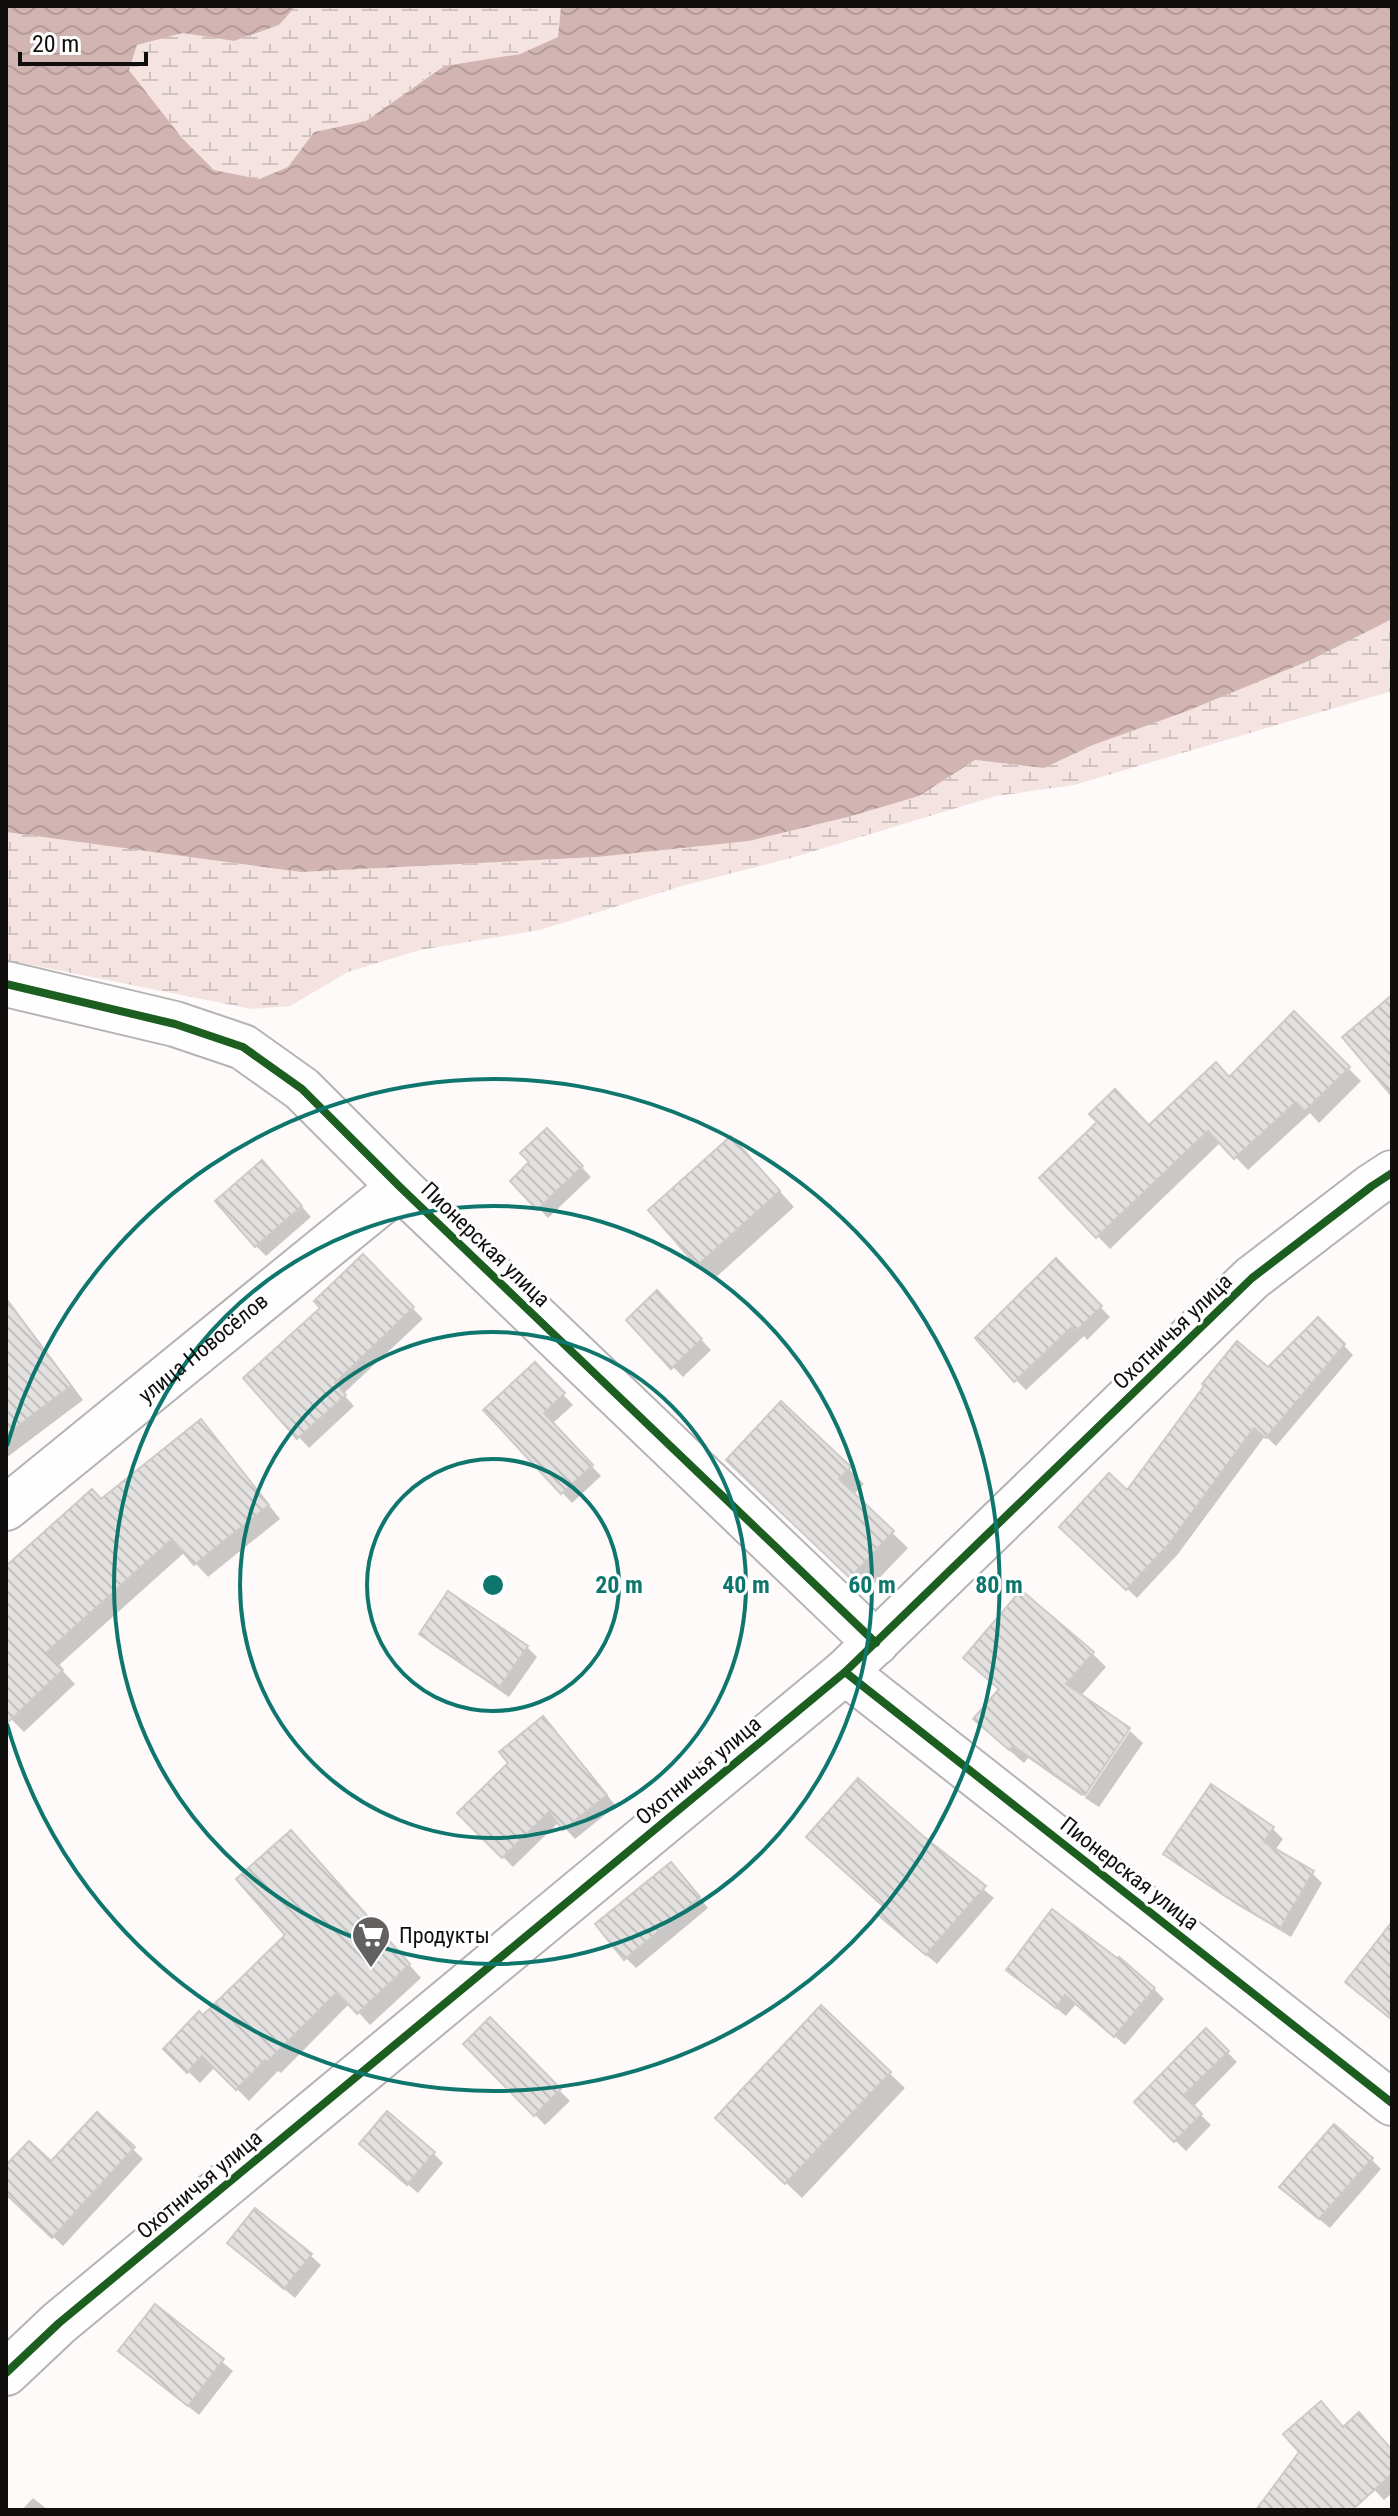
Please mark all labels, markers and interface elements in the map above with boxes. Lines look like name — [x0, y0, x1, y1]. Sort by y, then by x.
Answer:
scale bar — [20, 16, 146, 66]
text: 20 m — [32, 30, 79, 58]
street label: Пионерская улица — [416, 1177, 555, 1312]
street label: Охотничья улица — [1108, 1268, 1237, 1394]
street label: улица Новосёлов — [134, 1288, 273, 1408]
centre of rings — [479, 1571, 507, 1599]
text: 20 m — [595, 1571, 643, 1599]
text: 40 m — [722, 1571, 770, 1599]
text: 60 m — [848, 1571, 896, 1599]
text: 80 m — [975, 1571, 1023, 1599]
street label: Охотничья улица — [631, 1711, 766, 1830]
street label: Пионерская улица — [1056, 1812, 1204, 1935]
supermarket icon: Продукты — [350, 1914, 392, 1969]
place label: Продукты — [399, 1923, 490, 1948]
street label: Охотничья улица — [132, 2125, 267, 2244]

